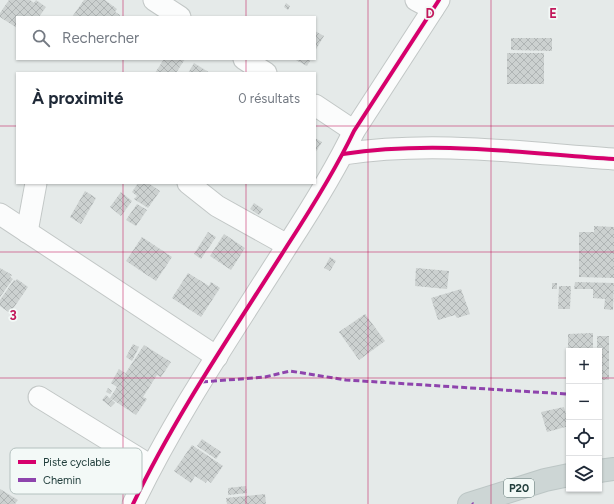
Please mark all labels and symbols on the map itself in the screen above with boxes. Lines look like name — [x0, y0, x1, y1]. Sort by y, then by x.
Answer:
text: D — [425, 6, 435, 21]
text: E — [549, 6, 557, 21]
text: 3 — [9, 308, 17, 323]
legend — [10, 448, 142, 494]
text: Piste cyclable — [43, 456, 110, 469]
text: Chemin — [43, 474, 81, 487]
road number: P20 — [504, 479, 534, 497]

